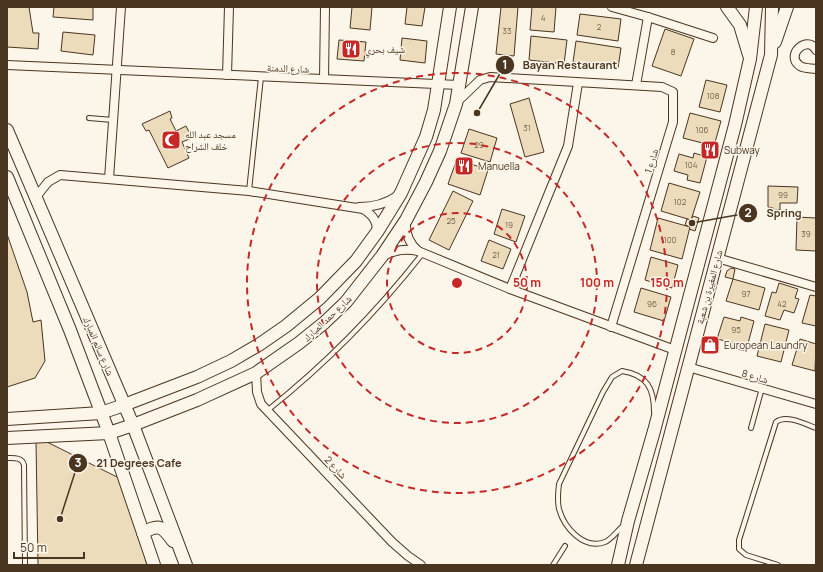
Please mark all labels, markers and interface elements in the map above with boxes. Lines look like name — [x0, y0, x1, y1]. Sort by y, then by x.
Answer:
house number: 4 — [541, 12, 546, 23]
house number: 2 — [597, 21, 602, 32]
house number: 33 — [503, 25, 511, 36]
restaurant icon: شيف بحري — [340, 38, 362, 60]
place label: شيف بحري — [365, 42, 405, 58]
house number: 8 — [671, 46, 676, 57]
callout: Bayan Restaurant — [495, 54, 626, 77]
text: 1 — [502, 56, 508, 73]
text: Bayan Restaurant — [523, 57, 617, 72]
street label: شارع الدمنة — [267, 60, 310, 76]
house number: 108 — [707, 90, 720, 101]
house number: 31 — [523, 122, 531, 133]
house number: 106 — [696, 124, 709, 135]
place label: مسجد عبد الله خلف الشراح — [185, 127, 236, 153]
mosque icon: مسجد عبد الله خلف الشراح — [160, 129, 182, 151]
house number: 29 — [474, 139, 484, 150]
restaurant icon: Subway — [699, 139, 721, 161]
place label: Subway — [724, 143, 760, 157]
street label: شارع 1 — [641, 147, 661, 175]
restaurant icon: Manuella — [453, 155, 475, 177]
place label: Manuella — [478, 159, 520, 173]
house number: 104 — [685, 159, 698, 170]
house number: 99 — [778, 189, 788, 200]
house number: 102 — [674, 196, 687, 207]
callout: Spring — [738, 201, 809, 224]
text: 2 — [744, 204, 752, 221]
text: Spring — [766, 205, 802, 220]
house number: 25 — [446, 215, 456, 226]
house number: 19 — [505, 219, 513, 230]
house number: 39 — [801, 228, 811, 239]
house number: 100 — [664, 234, 677, 245]
street label: شارع المغيرة بن شعبة — [692, 248, 726, 326]
house number: 21 — [492, 249, 500, 260]
text: 50 m — [513, 274, 541, 291]
text: 100 m — [580, 274, 614, 291]
text: 150 m — [650, 274, 684, 291]
centre of rings — [450, 276, 464, 290]
house number: 97 — [742, 288, 750, 299]
street label: شارع حمد المبارك — [300, 292, 355, 344]
house number: 96 — [647, 298, 657, 309]
house number: 42 — [777, 298, 787, 309]
street label: شارع سالم المبارك — [79, 314, 118, 379]
house number: 95 — [731, 324, 741, 335]
shop icon: European Laundry — [699, 334, 721, 356]
place label: European Laundry — [724, 338, 808, 352]
street label: شارع 8 — [740, 366, 770, 387]
callout: 21 Degrees Cafe — [68, 451, 190, 474]
street label: شارع 2 — [322, 453, 351, 482]
text: 3 — [75, 454, 82, 471]
text: 21 Degrees Cafe — [96, 455, 182, 470]
scale bar — [14, 534, 84, 560]
text: 50 m — [20, 539, 47, 556]

